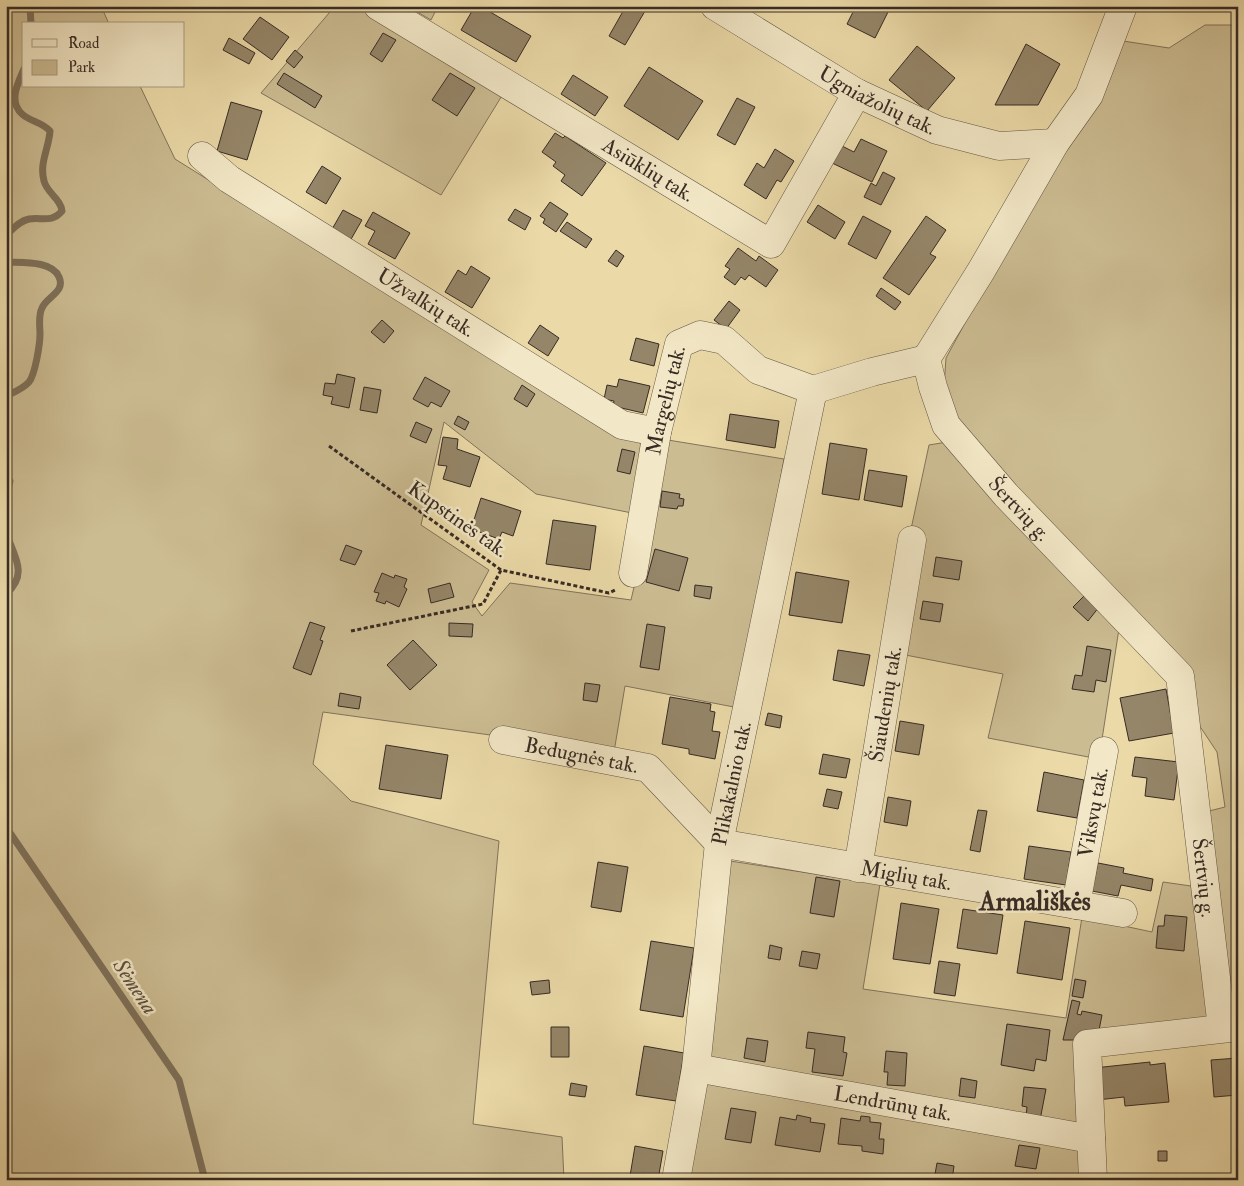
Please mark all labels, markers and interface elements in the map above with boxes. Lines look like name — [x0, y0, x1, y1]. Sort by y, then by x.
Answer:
legend — [22, 22, 185, 88]
text: Road — [68, 34, 100, 53]
text: Park — [68, 58, 95, 77]
street label: Ugniažolių tak. — [813, 60, 940, 142]
street label: Asiūklių tak. — [596, 131, 699, 208]
street label: Užvalkių tak. — [372, 262, 480, 344]
street label: Margelių tak. — [640, 343, 692, 457]
street label: Šertvių g. — [982, 471, 1056, 547]
street label: Kupstinės tak. — [402, 475, 513, 564]
street label: Šiaudenių tak. — [863, 644, 908, 764]
street label: Plikakalnio tak. — [706, 719, 758, 848]
street label: Bedugnės tak. — [522, 732, 640, 780]
street label: Viksvų tak. — [1072, 765, 1115, 860]
street label: Šertvių g. — [1185, 837, 1222, 919]
street label: Miglių tak. — [859, 855, 954, 897]
district label: Armališkės — [978, 886, 1091, 918]
water label: Sėmena — [106, 952, 164, 1020]
street label: Lendrūnų tak. — [832, 1080, 954, 1128]

